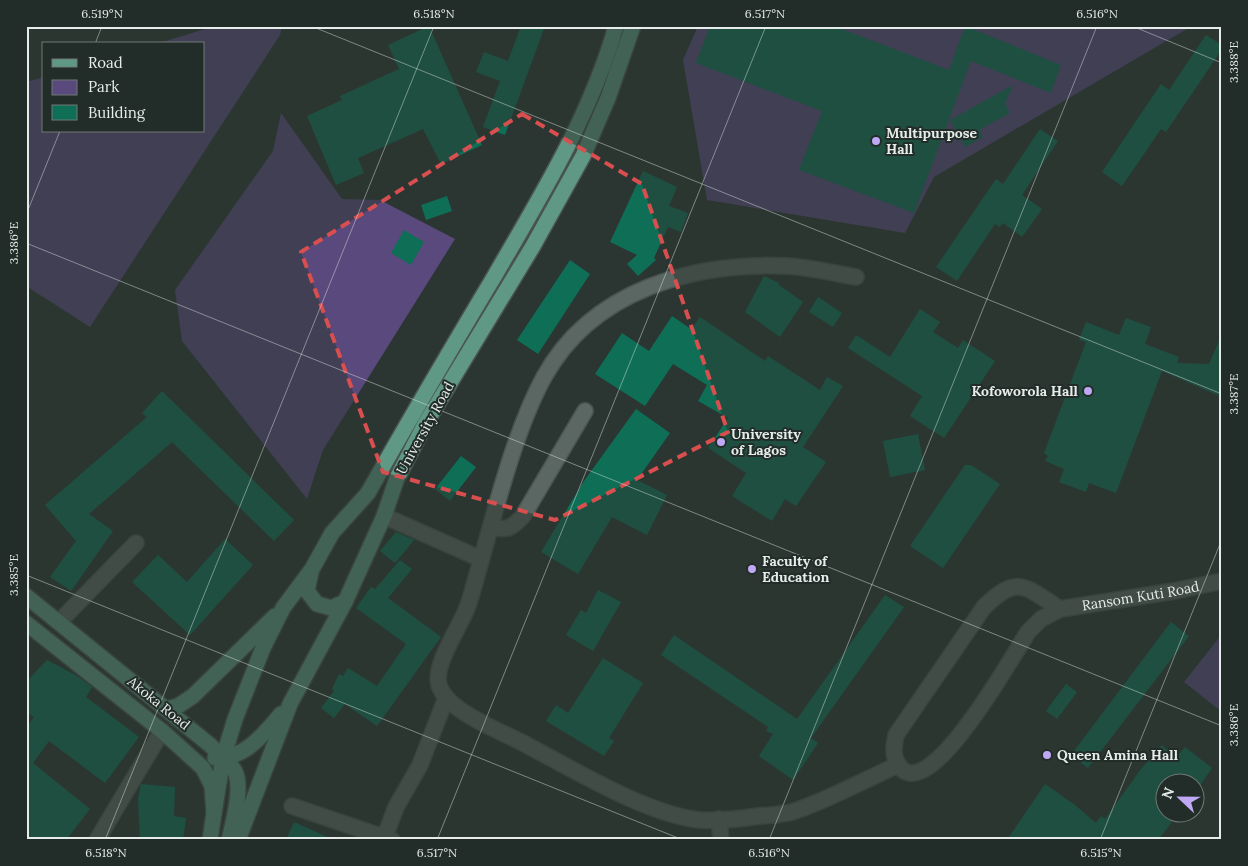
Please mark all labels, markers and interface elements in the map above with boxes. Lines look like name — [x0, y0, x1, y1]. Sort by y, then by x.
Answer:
text: 6.519°N — [81, 6, 123, 21]
text: 6.518°N — [413, 6, 455, 21]
text: 6.517°N — [745, 6, 785, 21]
text: 6.516°N — [1076, 6, 1118, 21]
text: 3.388°E — [1226, 41, 1241, 83]
legend — [42, 42, 205, 132]
text: Road — [88, 53, 123, 72]
text: Park — [88, 77, 119, 96]
text: Building — [88, 103, 146, 122]
place label: Multipurpose Hall — [886, 124, 978, 158]
marker: Multipurpose Hall — [870, 135, 882, 147]
text: 3.386°E — [6, 222, 21, 264]
text: 3.387°E — [1226, 374, 1241, 414]
street label: University Road — [392, 378, 458, 478]
place label: Kofoworola Hall — [971, 382, 1079, 400]
marker: Kofoworola Hall — [1082, 385, 1094, 397]
place label: University of Lagos — [731, 425, 801, 459]
marker: University of Lagos — [715, 436, 727, 448]
place label: Faculty of Education — [762, 552, 829, 586]
text: 3.385°E — [6, 554, 21, 596]
marker: Faculty of Education — [746, 563, 758, 575]
street label: Ransom Kuti Road — [1081, 577, 1201, 614]
street label: Akoka Road — [123, 672, 194, 734]
text: 3.386°E — [1226, 704, 1241, 746]
place label: Queen Amina Hall — [1057, 746, 1179, 764]
marker: Queen Amina Hall — [1041, 749, 1053, 761]
north arrow — [1156, 774, 1206, 824]
text: N — [1158, 785, 1178, 802]
text: 6.518°N — [85, 845, 127, 860]
text: 6.517°N — [417, 845, 457, 860]
text: 6.516°N — [748, 845, 790, 860]
text: 6.515°N — [1080, 845, 1122, 860]

